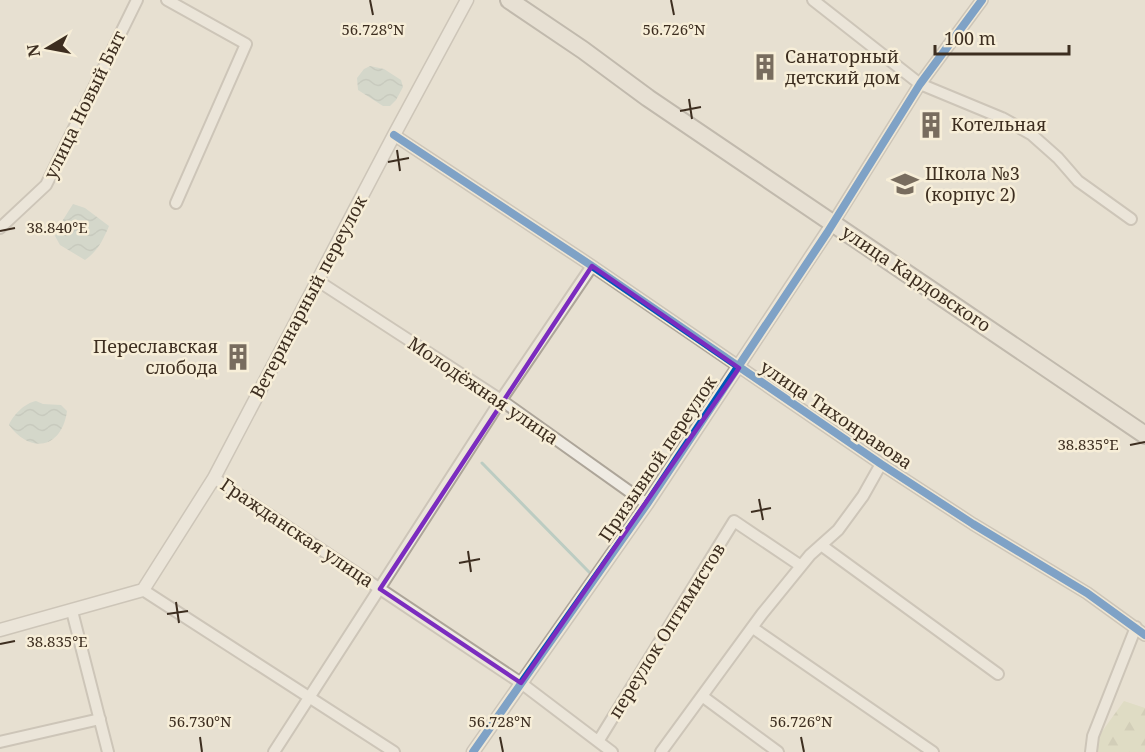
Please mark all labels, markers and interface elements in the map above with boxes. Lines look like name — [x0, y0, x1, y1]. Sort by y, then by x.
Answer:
north arrow — [18, 18, 78, 78]
scale bar — [935, 18, 1068, 56]
text: 56.728°N — [341, 19, 405, 39]
text: 56.726°N — [642, 19, 706, 39]
street label: улица Новый Быт — [38, 26, 131, 183]
text: 100 m — [944, 26, 996, 50]
text: N — [21, 42, 45, 59]
place label: Санаторный детский дом — [785, 44, 900, 89]
building icon: Санаторный детский дом — [750, 52, 780, 82]
building icon: Котельная — [916, 110, 946, 140]
place label: Котельная — [951, 112, 1047, 136]
place label: Школа №3 (корпус 2) — [925, 161, 1020, 206]
school or university icon: Школа №3 (корпус 2) — [890, 169, 920, 199]
street label: Ветеринарный переулок — [244, 191, 372, 402]
text: 38.840°E — [26, 217, 88, 237]
street label: улица Кардовского — [837, 219, 996, 337]
street label: Молодёжная улица — [403, 331, 564, 450]
place label: Переславская слобода — [93, 334, 218, 379]
building icon: Переславская слобода — [223, 342, 253, 372]
street label: улица Тихонравова — [756, 354, 917, 474]
street label: Призывной переулок — [593, 371, 722, 546]
text: 38.835°E — [1057, 434, 1119, 454]
street label: Гражданская улица — [216, 472, 379, 592]
street label: переулок Оптимистов — [602, 538, 730, 723]
text: 38.835°E — [26, 631, 88, 651]
text: 56.730°N — [168, 711, 232, 731]
text: 56.728°N — [468, 711, 532, 731]
text: 56.726°N — [769, 711, 833, 731]

